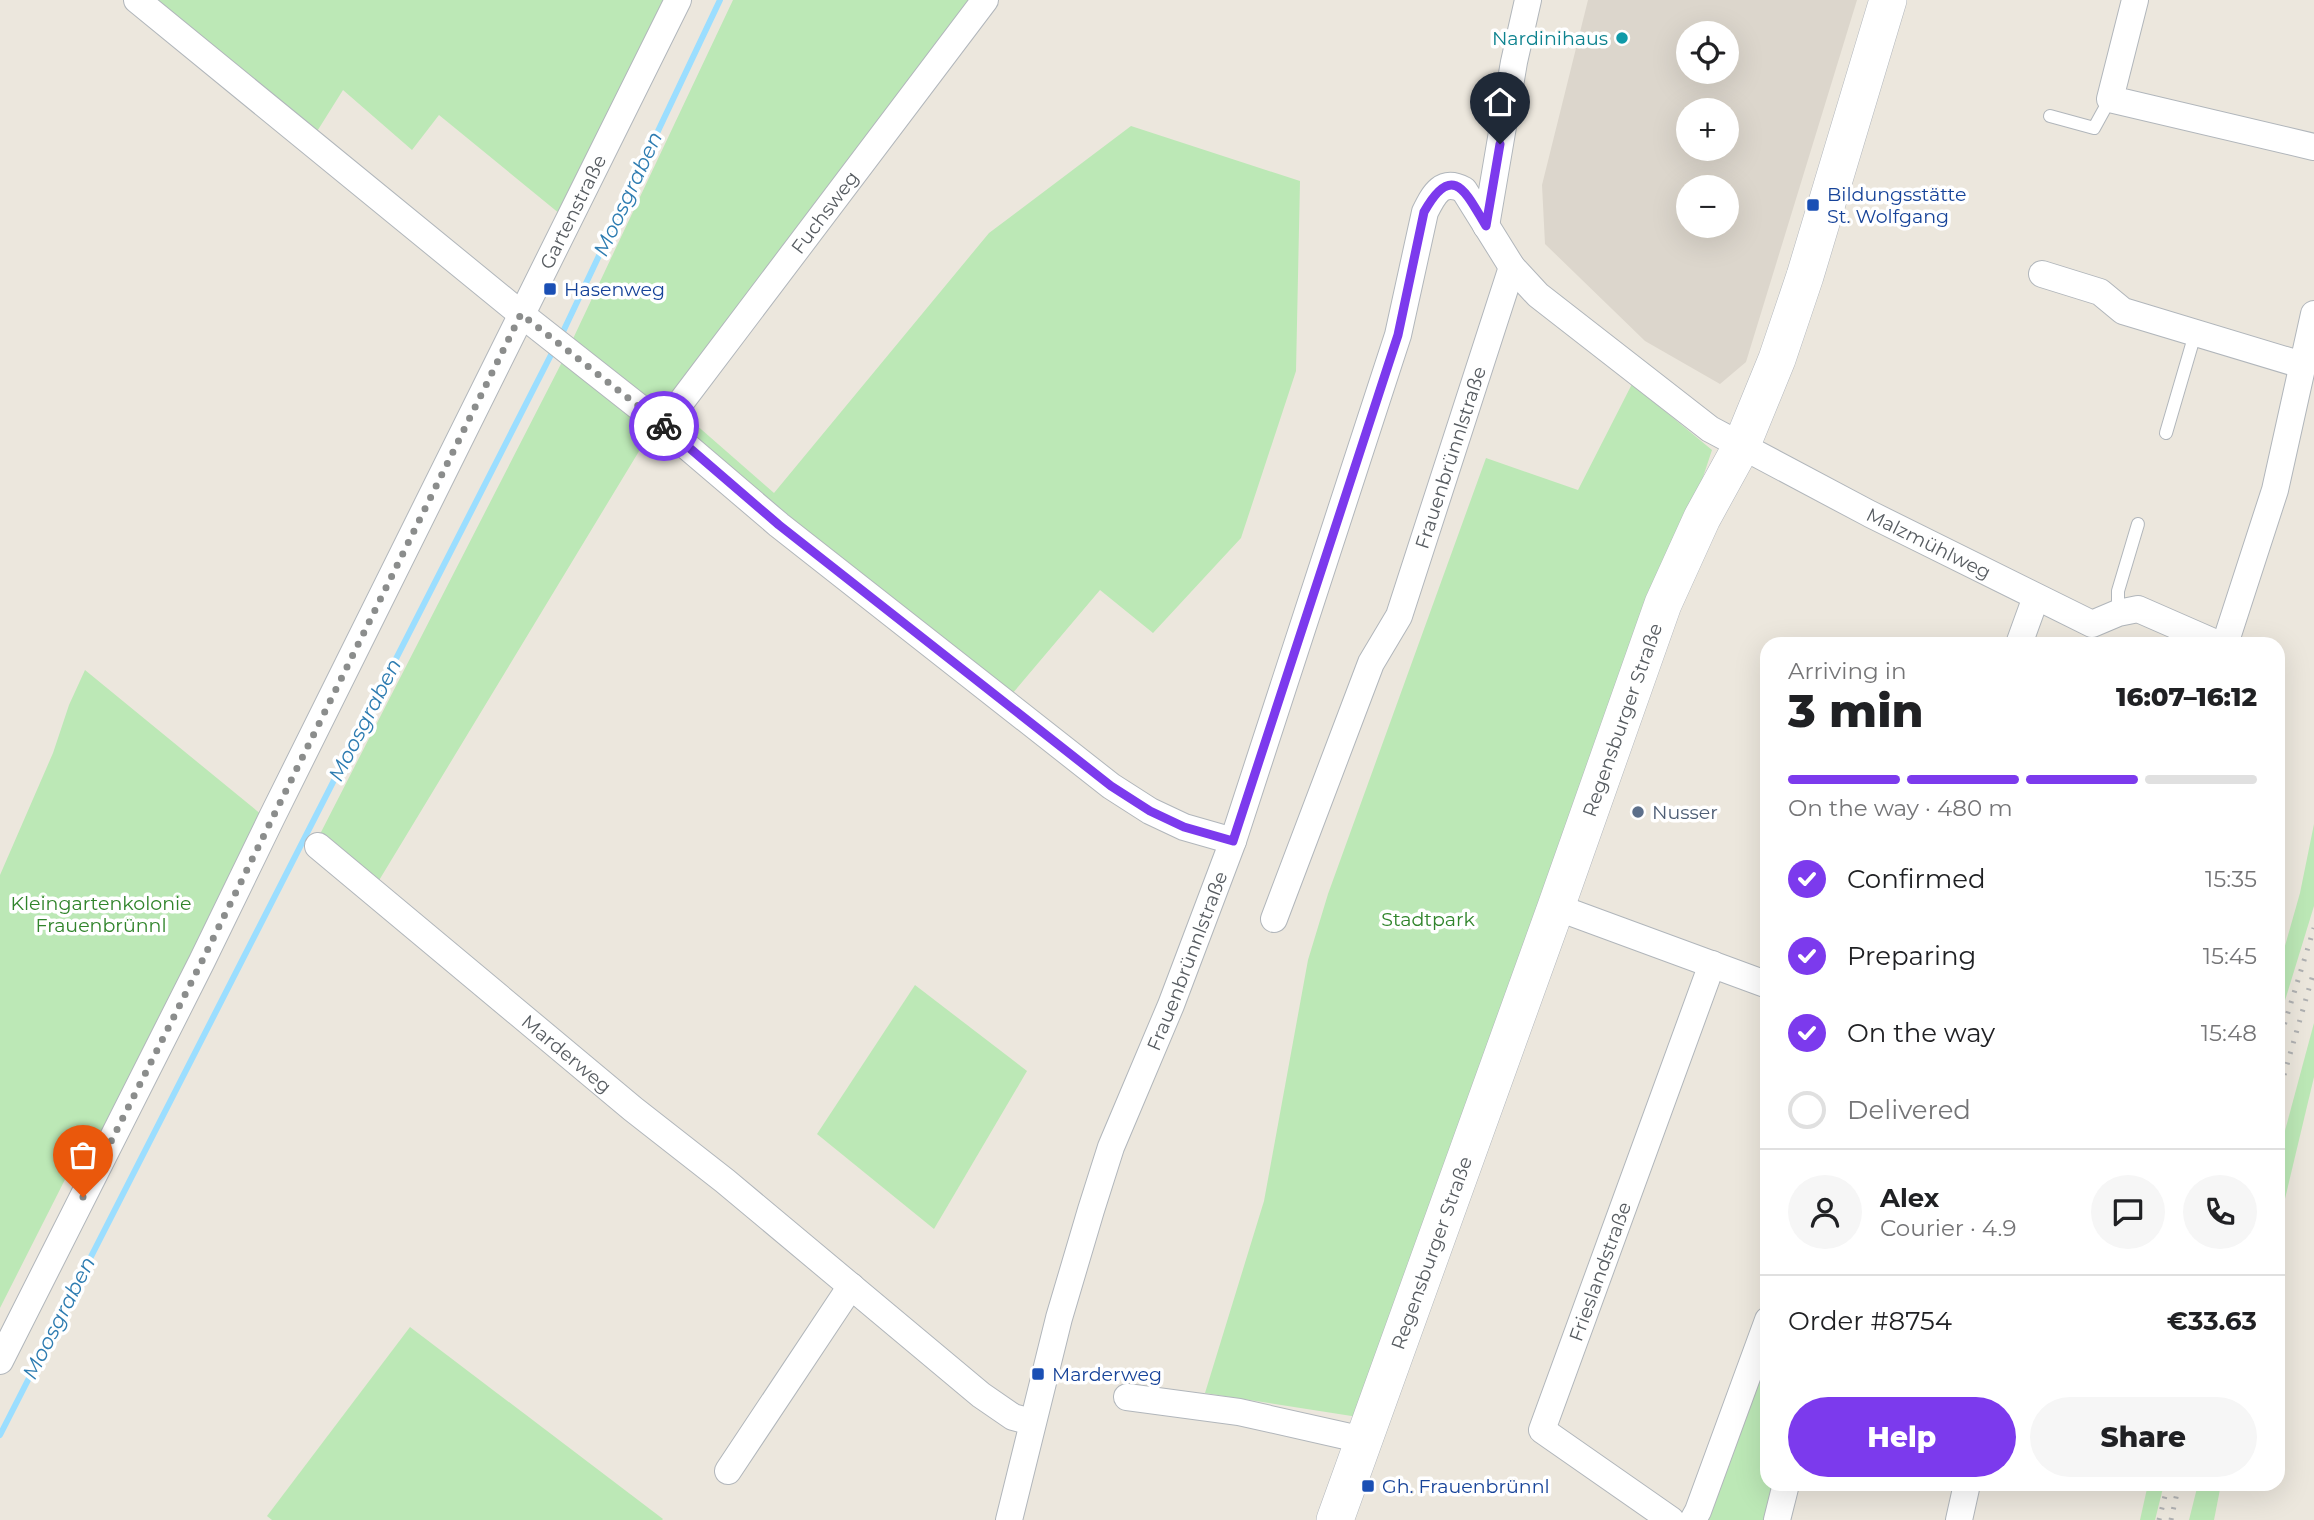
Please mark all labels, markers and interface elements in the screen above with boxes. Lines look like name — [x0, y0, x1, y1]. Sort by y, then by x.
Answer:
map controls — [1676, 21, 1739, 238]
button: locate — [1676, 21, 1739, 84]
place label: Nardinihaus — [1492, 27, 1608, 50]
marker: Nardinihaus — [1614, 30, 1630, 46]
pin — [1470, 72, 1530, 144]
icon: home — [1481, 83, 1519, 121]
button: + — [1676, 98, 1739, 161]
water label: Moosgraben — [588, 128, 667, 260]
street label: Gartenstraße — [535, 151, 611, 273]
street label: Fuchsweg — [786, 167, 864, 258]
button: − — [1676, 175, 1739, 238]
place label: Bildungsstätte St. Wolfgang — [1827, 183, 1966, 228]
marker: Bildungsstätte St. Wolfgang — [1805, 197, 1821, 213]
place label: Hasenweg — [564, 278, 665, 301]
marker: Hasenweg — [542, 281, 558, 297]
street label: Frauenbrünnlstraße — [1410, 364, 1491, 552]
courier — [629, 391, 699, 461]
icon: bike — [645, 407, 683, 445]
street label: Malzmühlweg — [1862, 503, 1995, 584]
street label: Regensburger Straße — [1578, 620, 1667, 820]
water label: Moosgraben — [323, 654, 406, 785]
text: Arriving in — [1788, 657, 1907, 685]
text: 16:07–16:12 — [2116, 681, 2257, 713]
text: 3 min — [1788, 682, 1924, 739]
text: On the way · 480 m — [1788, 794, 2013, 822]
place label: Nusser — [1652, 801, 1718, 824]
marker: Nusser — [1630, 804, 1646, 820]
icon: check — [1788, 860, 1826, 898]
text: Confirmed — [1847, 863, 1986, 895]
text: 15:35 — [2205, 865, 2257, 893]
street label: Frauenbrünnlstraße — [1142, 868, 1233, 1054]
park label: Kleingartenkolonie Frauenbrünnl — [10, 892, 192, 937]
park label: Stadtpark — [1381, 908, 1475, 931]
icon: check — [1788, 937, 1826, 975]
text: Preparing — [1847, 940, 1976, 972]
text: 15:45 — [2203, 942, 2257, 970]
street label: Marderweg — [517, 1010, 616, 1098]
icon: check — [1788, 1014, 1826, 1052]
text: On the way — [1847, 1017, 1995, 1049]
text: 15:48 — [2201, 1019, 2257, 1047]
text: Delivered — [1847, 1094, 1971, 1126]
pin — [53, 1125, 113, 1197]
icon: bag — [64, 1136, 102, 1174]
street label: Regensburger Straße — [1386, 1153, 1477, 1353]
button: person — [1788, 1175, 1862, 1249]
button: chat — [2091, 1175, 2165, 1249]
button: phone — [2183, 1175, 2257, 1249]
text: Alex — [1880, 1182, 1939, 1214]
street label: Frieslandstraße — [1564, 1199, 1636, 1344]
text: Courier · 4.9 — [1880, 1214, 2016, 1242]
water label: Moosgraben — [17, 1252, 100, 1383]
text: Order #8754 — [1788, 1305, 1952, 1337]
text: €33.63 — [2167, 1305, 2257, 1337]
place label: Marderweg — [1052, 1363, 1162, 1386]
marker: Marderweg — [1030, 1366, 1046, 1382]
button: Help — [1788, 1397, 2016, 1477]
button: Share — [2030, 1397, 2257, 1477]
place label: Gh. Frauenbrünnl — [1382, 1475, 1550, 1498]
marker: Gh. Frauenbrünnl — [1360, 1478, 1376, 1494]

